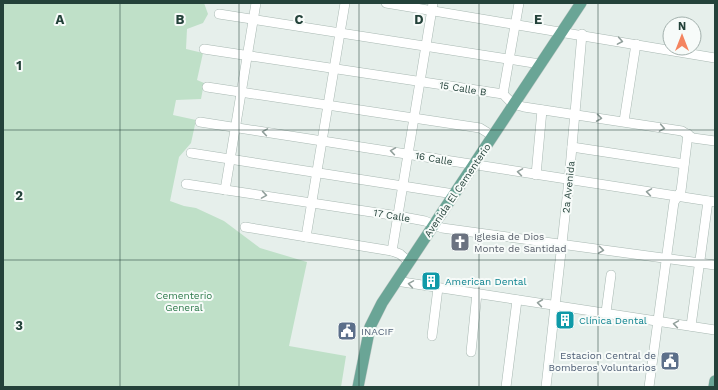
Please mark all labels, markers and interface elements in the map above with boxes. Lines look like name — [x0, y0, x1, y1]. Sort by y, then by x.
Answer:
text: A — [56, 12, 65, 27]
text: B — [176, 12, 185, 27]
text: C — [295, 12, 304, 27]
text: D — [414, 12, 424, 27]
text: E — [534, 12, 542, 27]
north arrow — [662, 16, 702, 56]
text: N — [678, 20, 686, 33]
one-way arrow — [617, 37, 623, 45]
text: 1 — [16, 58, 22, 73]
street label: 15 Calle B — [439, 79, 487, 98]
one-way arrow — [596, 113, 602, 122]
one-way arrow — [659, 123, 665, 132]
one-way arrow — [262, 128, 268, 137]
street label: Avenida El Cementerio — [422, 141, 493, 239]
one-way arrow — [390, 147, 397, 156]
street label: 16 Calle — [414, 150, 454, 167]
street label: 2a Avenida — [560, 160, 577, 214]
one-way arrow — [517, 168, 523, 177]
text: 2 — [15, 188, 23, 203]
one-way arrow — [646, 188, 652, 197]
one-way arrow — [261, 190, 267, 199]
street label: 17 Calle — [373, 207, 411, 224]
church icon: Iglesia de Dios Monte de Santidad — [449, 231, 471, 253]
place label: Iglesia de Dios Monte de Santidad — [474, 231, 567, 254]
one-way arrow — [598, 245, 604, 254]
building icon: American Dental — [420, 270, 442, 292]
place label: American Dental — [445, 276, 527, 287]
one-way arrow — [408, 280, 414, 289]
park label: Cementerio General — [156, 290, 212, 313]
one-way arrow — [537, 299, 543, 308]
building icon: Clínica Dental — [554, 309, 576, 331]
place label: Clínica Dental — [579, 315, 647, 326]
text: 3 — [15, 318, 23, 333]
public building icon: INACIF — [336, 320, 358, 342]
one-way arrow — [673, 320, 680, 328]
place label: INACIF — [361, 326, 394, 337]
place label: Estacion Central de Bomberos Voluntarios — [548, 350, 656, 373]
public building icon: Estacion Central de Bomberos Voluntarios — [659, 350, 681, 372]

